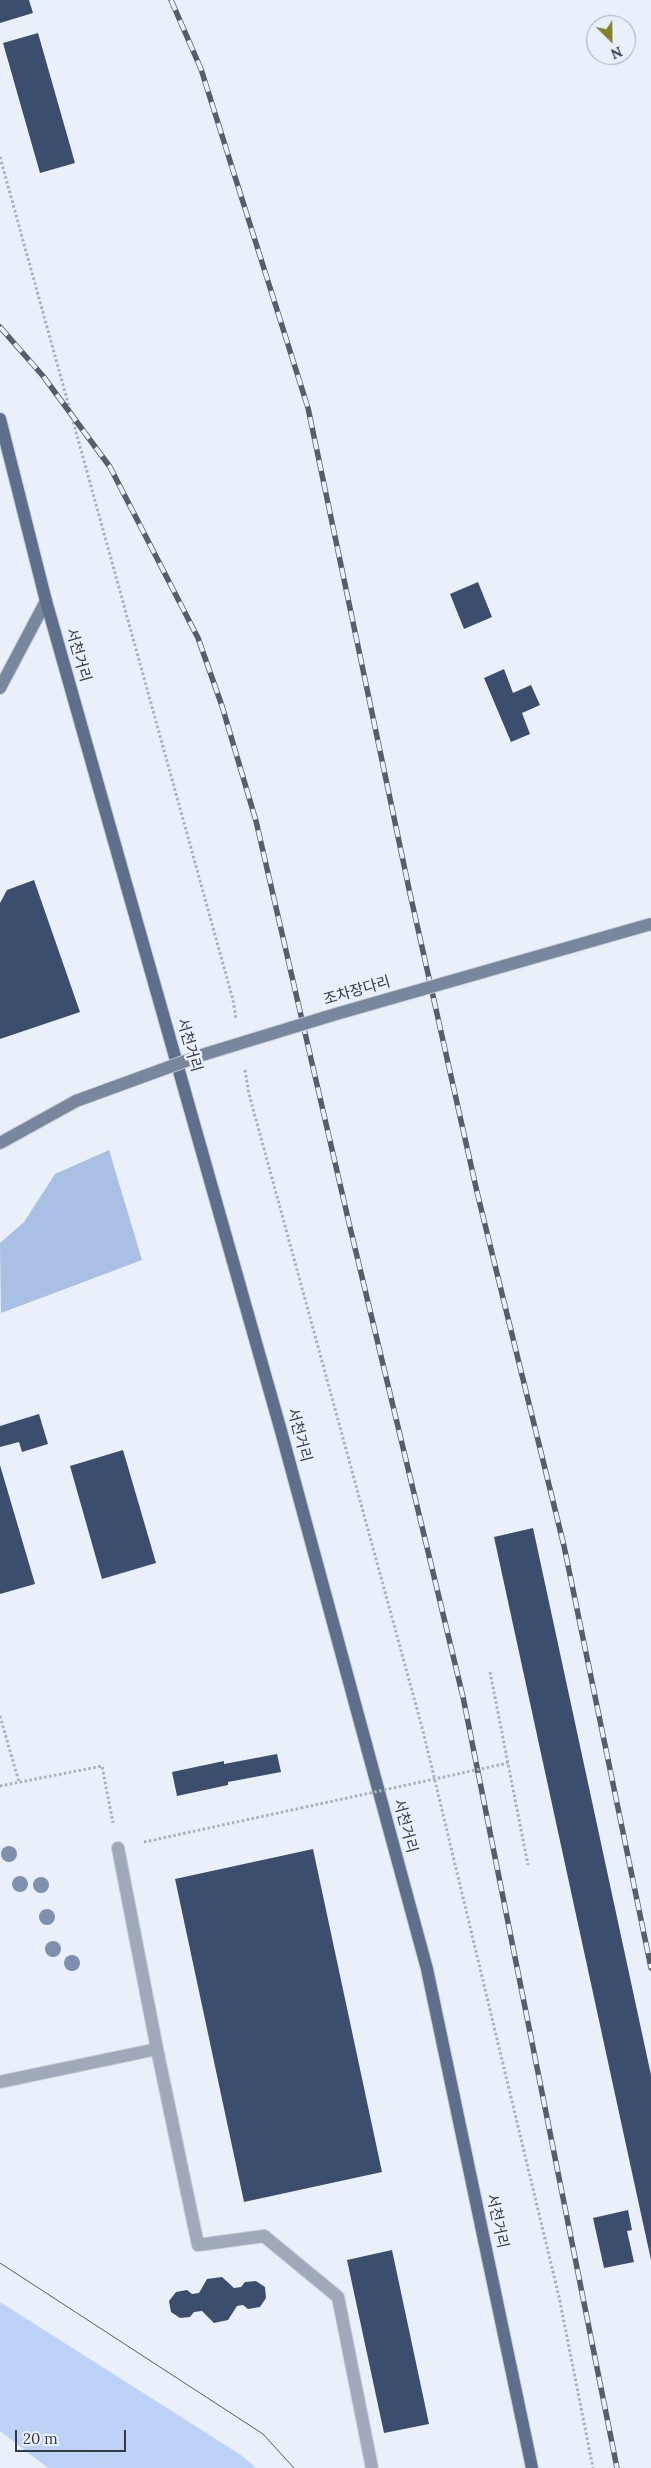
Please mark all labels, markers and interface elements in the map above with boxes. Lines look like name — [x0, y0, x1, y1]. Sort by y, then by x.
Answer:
north arrow — [586, 15, 636, 65]
text: N — [608, 42, 625, 63]
street label: 서천거리 — [62, 626, 94, 684]
street label: 조차장다리 — [321, 973, 393, 1009]
street label: 서천거리 — [173, 1016, 205, 1074]
street label: 서천거리 — [283, 1406, 315, 1464]
street label: 서천거리 — [389, 1797, 421, 1855]
street label: 서천거리 — [482, 2192, 512, 2250]
scale bar — [18, 2420, 129, 2452]
text: 20 m — [23, 2429, 58, 2448]

